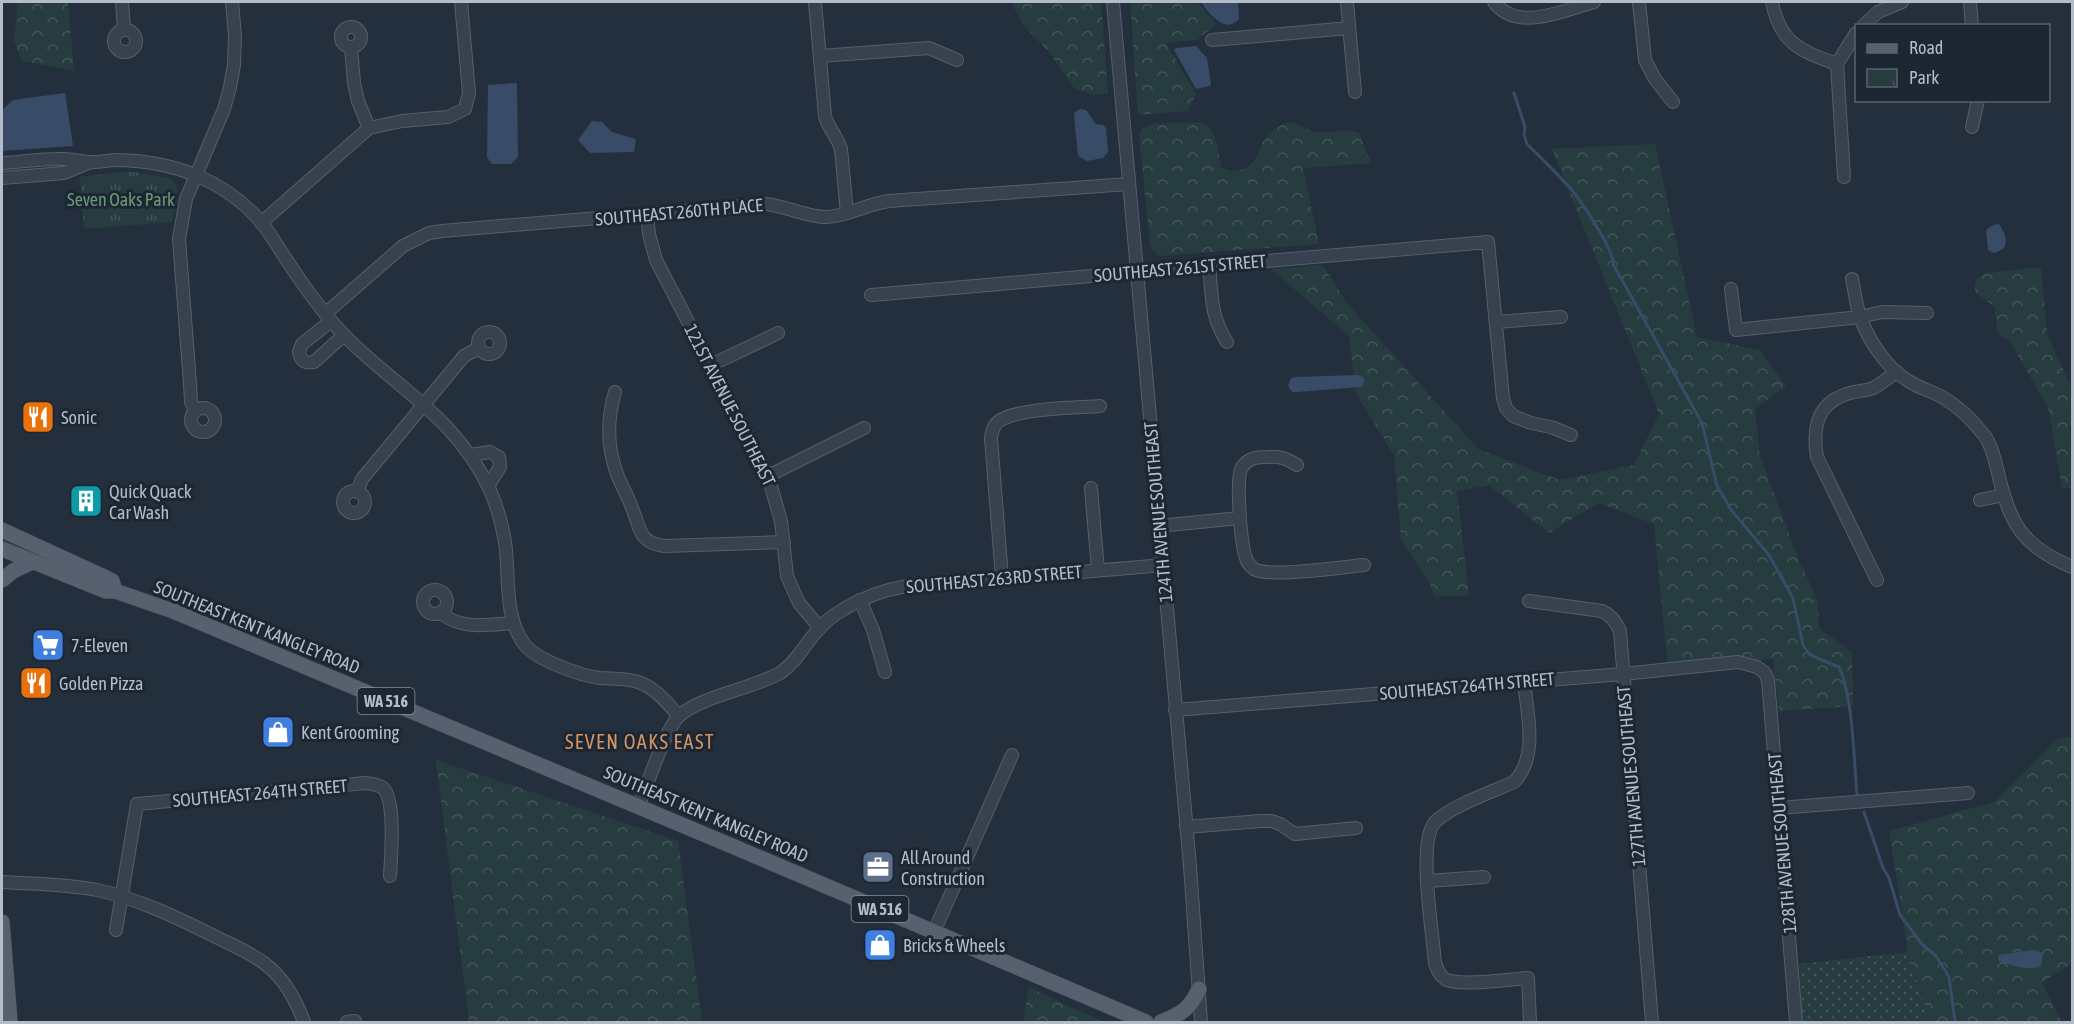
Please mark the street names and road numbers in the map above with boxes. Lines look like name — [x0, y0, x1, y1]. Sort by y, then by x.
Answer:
street label: SOUTHEAST 260TH PLACE — [594, 194, 764, 230]
street label: SOUTHEAST 261ST STREET — [1093, 250, 1267, 286]
street label: 121ST AVENUE SOUTHEAST — [680, 321, 780, 489]
street label: 124TH AVENUE SOUTHEAST — [1140, 421, 1176, 603]
street label: SOUTHEAST 263RD STREET — [905, 561, 1083, 597]
street label: SOUTHEAST KENT KANGLEY ROAD — [151, 576, 363, 678]
street label: SOUTHEAST 264TH STREET — [1379, 668, 1555, 704]
street label: 127TH AVENUE SOUTHEAST — [1613, 685, 1649, 867]
road number: WA 516 — [358, 688, 414, 714]
street label: 128TH AVENUE SOUTHEAST — [1764, 752, 1800, 934]
street label: SOUTHEAST KENT KANGLEY ROAD — [601, 761, 811, 867]
street label: SOUTHEAST 264TH STREET — [172, 775, 348, 811]
road number: WA 516 — [852, 896, 908, 922]

